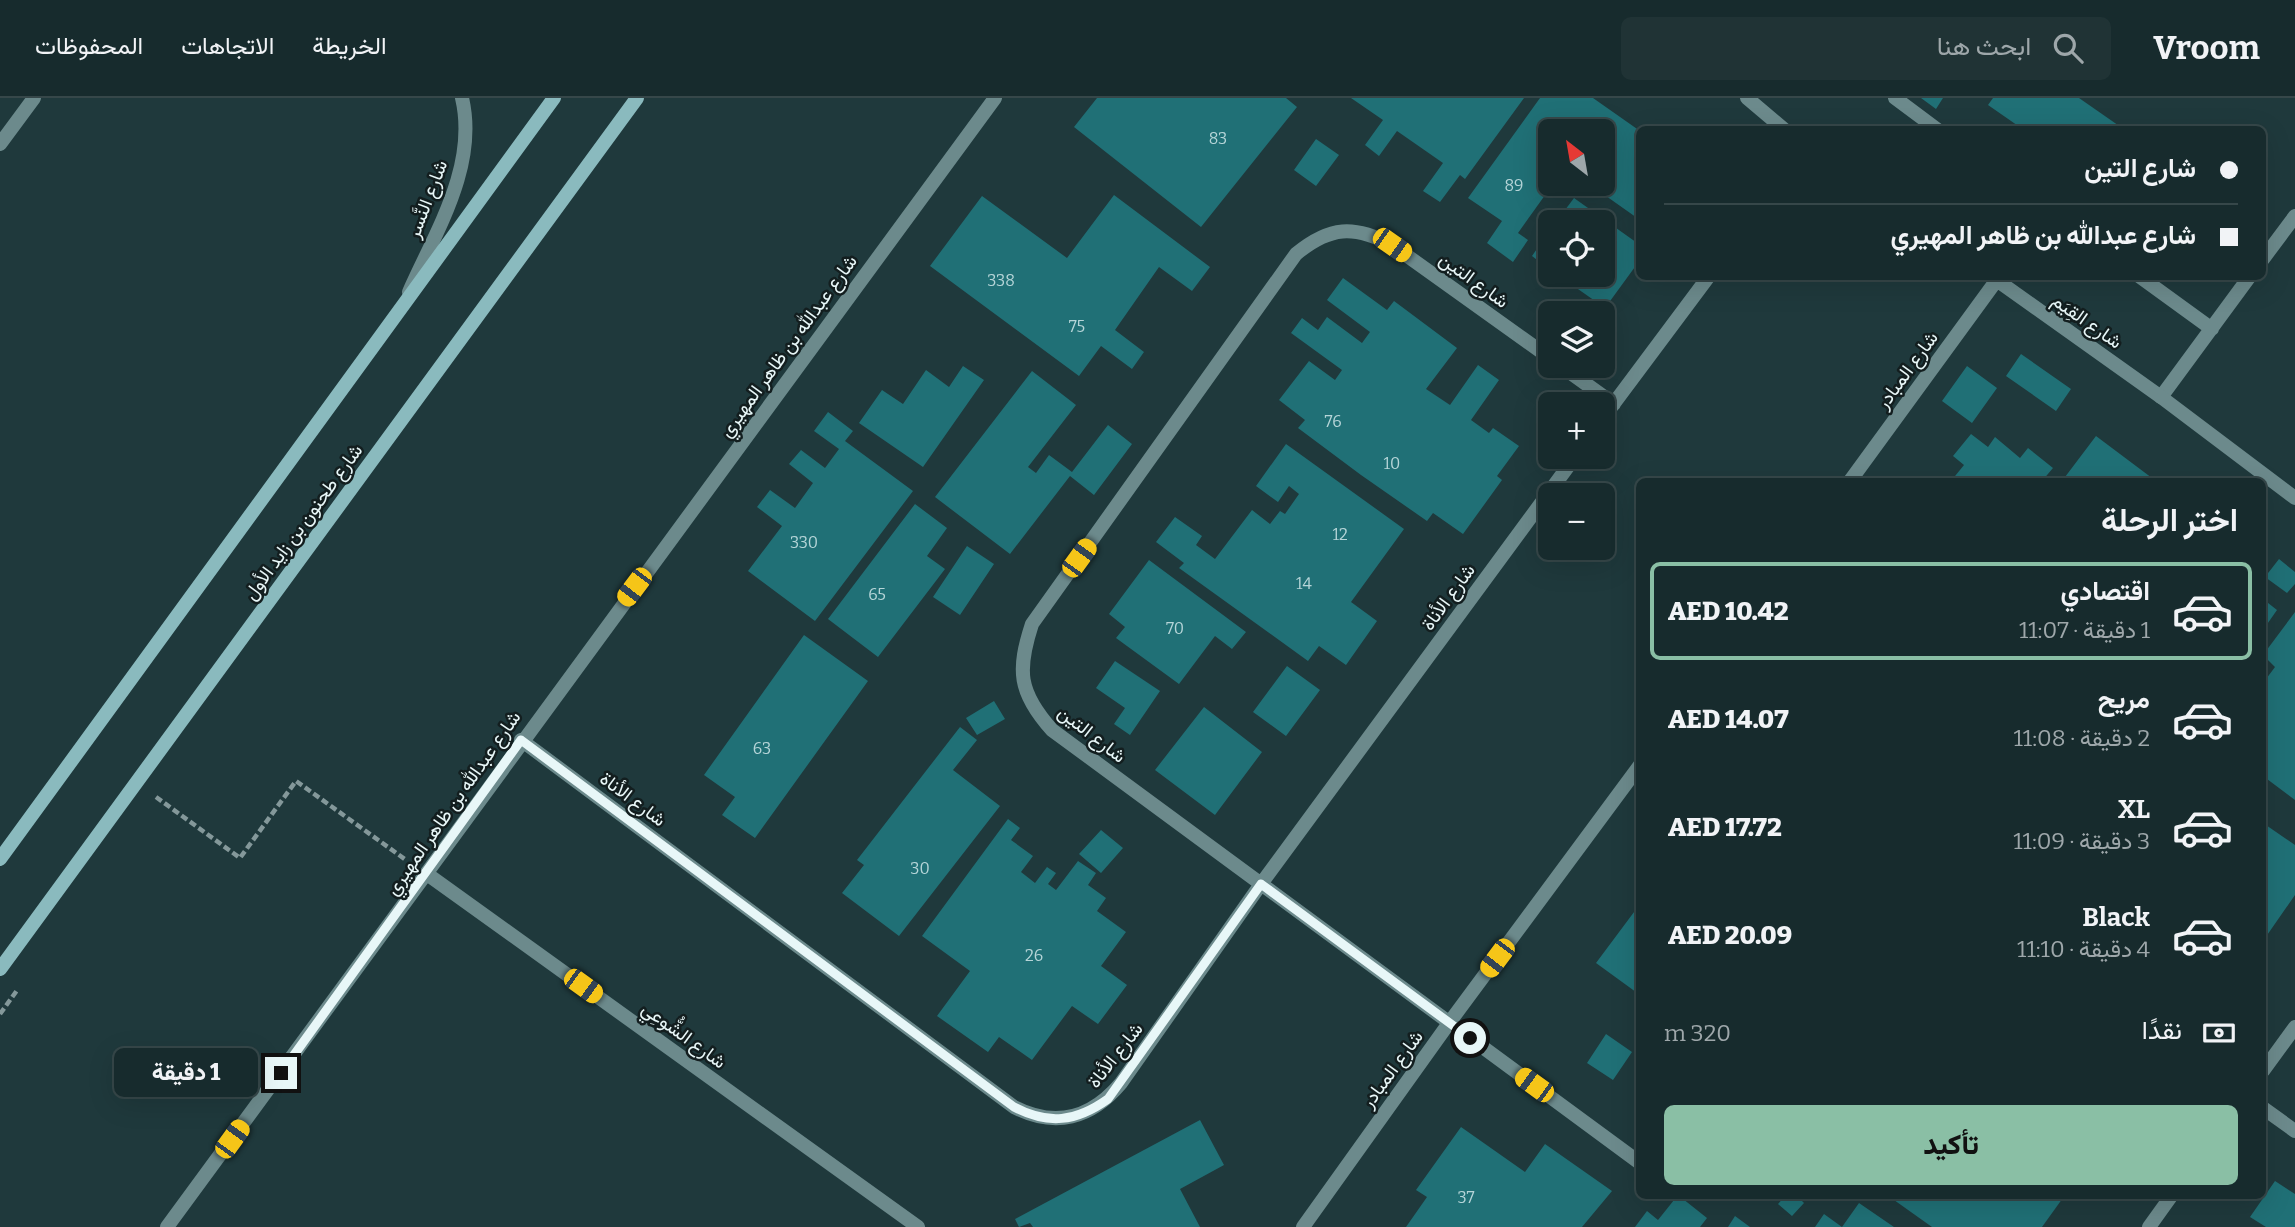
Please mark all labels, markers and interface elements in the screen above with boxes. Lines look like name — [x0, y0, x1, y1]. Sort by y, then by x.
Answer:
search box — [1621, 17, 2111, 80]
text: Vroom — [2153, 28, 2260, 68]
icon: search — [2049, 29, 2087, 67]
text: ابحث هنا — [1937, 31, 2031, 62]
text: المحفوظات — [35, 32, 143, 60]
text: الاتجاهات — [181, 32, 274, 60]
text: الخريطة — [312, 32, 387, 60]
north arrow — [1538, 119, 1615, 196]
map controls — [1538, 119, 1615, 560]
house number: 83 — [1209, 129, 1227, 148]
text: شارع التين — [2084, 153, 2196, 184]
street label: شارع النَّسر — [401, 157, 453, 243]
house number: 89 — [1505, 176, 1524, 195]
button: locate — [1538, 210, 1615, 287]
text: شارع عبدالله بن ظاهر المهيري — [1891, 220, 2196, 251]
car — [1369, 224, 1416, 266]
street label: شارع التين — [1434, 247, 1513, 314]
street label: شارع عبدالله بن ظاهر المهيري — [714, 250, 865, 444]
house number: 338 — [987, 271, 1015, 290]
street label: شارع القِيَم — [2047, 289, 2126, 354]
button: layers — [1538, 301, 1615, 378]
house number: 75 — [1069, 317, 1085, 336]
street label: شارع المبادر — [1871, 327, 1944, 415]
button: + — [1538, 392, 1615, 469]
house number: 76 — [1324, 412, 1342, 431]
street label: شارع طحنون بن زايد الأول — [239, 440, 368, 605]
house number: 10 — [1384, 454, 1400, 473]
button: − — [1538, 483, 1615, 560]
text: اختر الرحلة — [2101, 501, 2238, 539]
house number: 12 — [1332, 525, 1348, 544]
house number: 330 — [790, 533, 818, 552]
car — [1059, 535, 1100, 581]
street label: شارع الأناة — [1416, 559, 1481, 635]
car — [613, 564, 656, 610]
house number: 14 — [1296, 574, 1313, 593]
text: اقتصادي — [2061, 576, 2150, 607]
icon: car — [2171, 580, 2234, 643]
house number: 65 — [868, 585, 886, 604]
text: AED 10.42 — [1668, 596, 1789, 627]
text: 1 دقيقة · 11:07 — [2019, 616, 2150, 644]
house number: 70 — [1166, 619, 1184, 638]
text: مريح — [2098, 684, 2150, 715]
icon: car — [2171, 688, 2234, 751]
street label: شارع التين — [1053, 700, 1131, 768]
text: AED 14.07 — [1668, 704, 1789, 735]
street label: شارع عبدالله بن ظاهر المهيري — [381, 706, 529, 902]
text: 2 دقيقة · 11:08 — [2013, 724, 2150, 752]
house number: 63 — [753, 739, 771, 758]
street label: شارع الأناة — [595, 767, 670, 832]
text: XL — [2118, 794, 2150, 825]
icon: car — [2171, 796, 2234, 859]
text: AED 17.72 — [1668, 812, 1782, 843]
text: 3 دقيقة · 11:09 — [2013, 827, 2150, 855]
house number: 30 — [910, 859, 930, 878]
text: Black — [2082, 902, 2150, 933]
icon: car — [2171, 904, 2234, 967]
text: AED 20.09 — [1668, 920, 1792, 951]
car — [1476, 935, 1519, 981]
text: 4 دقيقة · 11:10 — [2017, 935, 2150, 963]
house number: 26 — [1025, 946, 1043, 965]
car — [560, 965, 607, 1007]
street label: شارع الشُّوعِي — [635, 994, 733, 1077]
icon: cash — [2200, 1014, 2238, 1052]
text: نقدًا — [2142, 1015, 2182, 1046]
street label: شارع الأناة — [1082, 1018, 1148, 1093]
text: 320 m — [1664, 1019, 1731, 1047]
route start — [1454, 1022, 1486, 1054]
street label: شارع المبادر — [1356, 1026, 1429, 1114]
callout: 1 دقيقة — [113, 1048, 256, 1098]
route end — [265, 1057, 297, 1089]
text: 1 دقيقة — [152, 1058, 220, 1086]
car — [1511, 1064, 1558, 1106]
button: تأكيد — [1664, 1105, 2238, 1185]
car — [212, 1116, 253, 1162]
house number: 37 — [1457, 1188, 1475, 1207]

